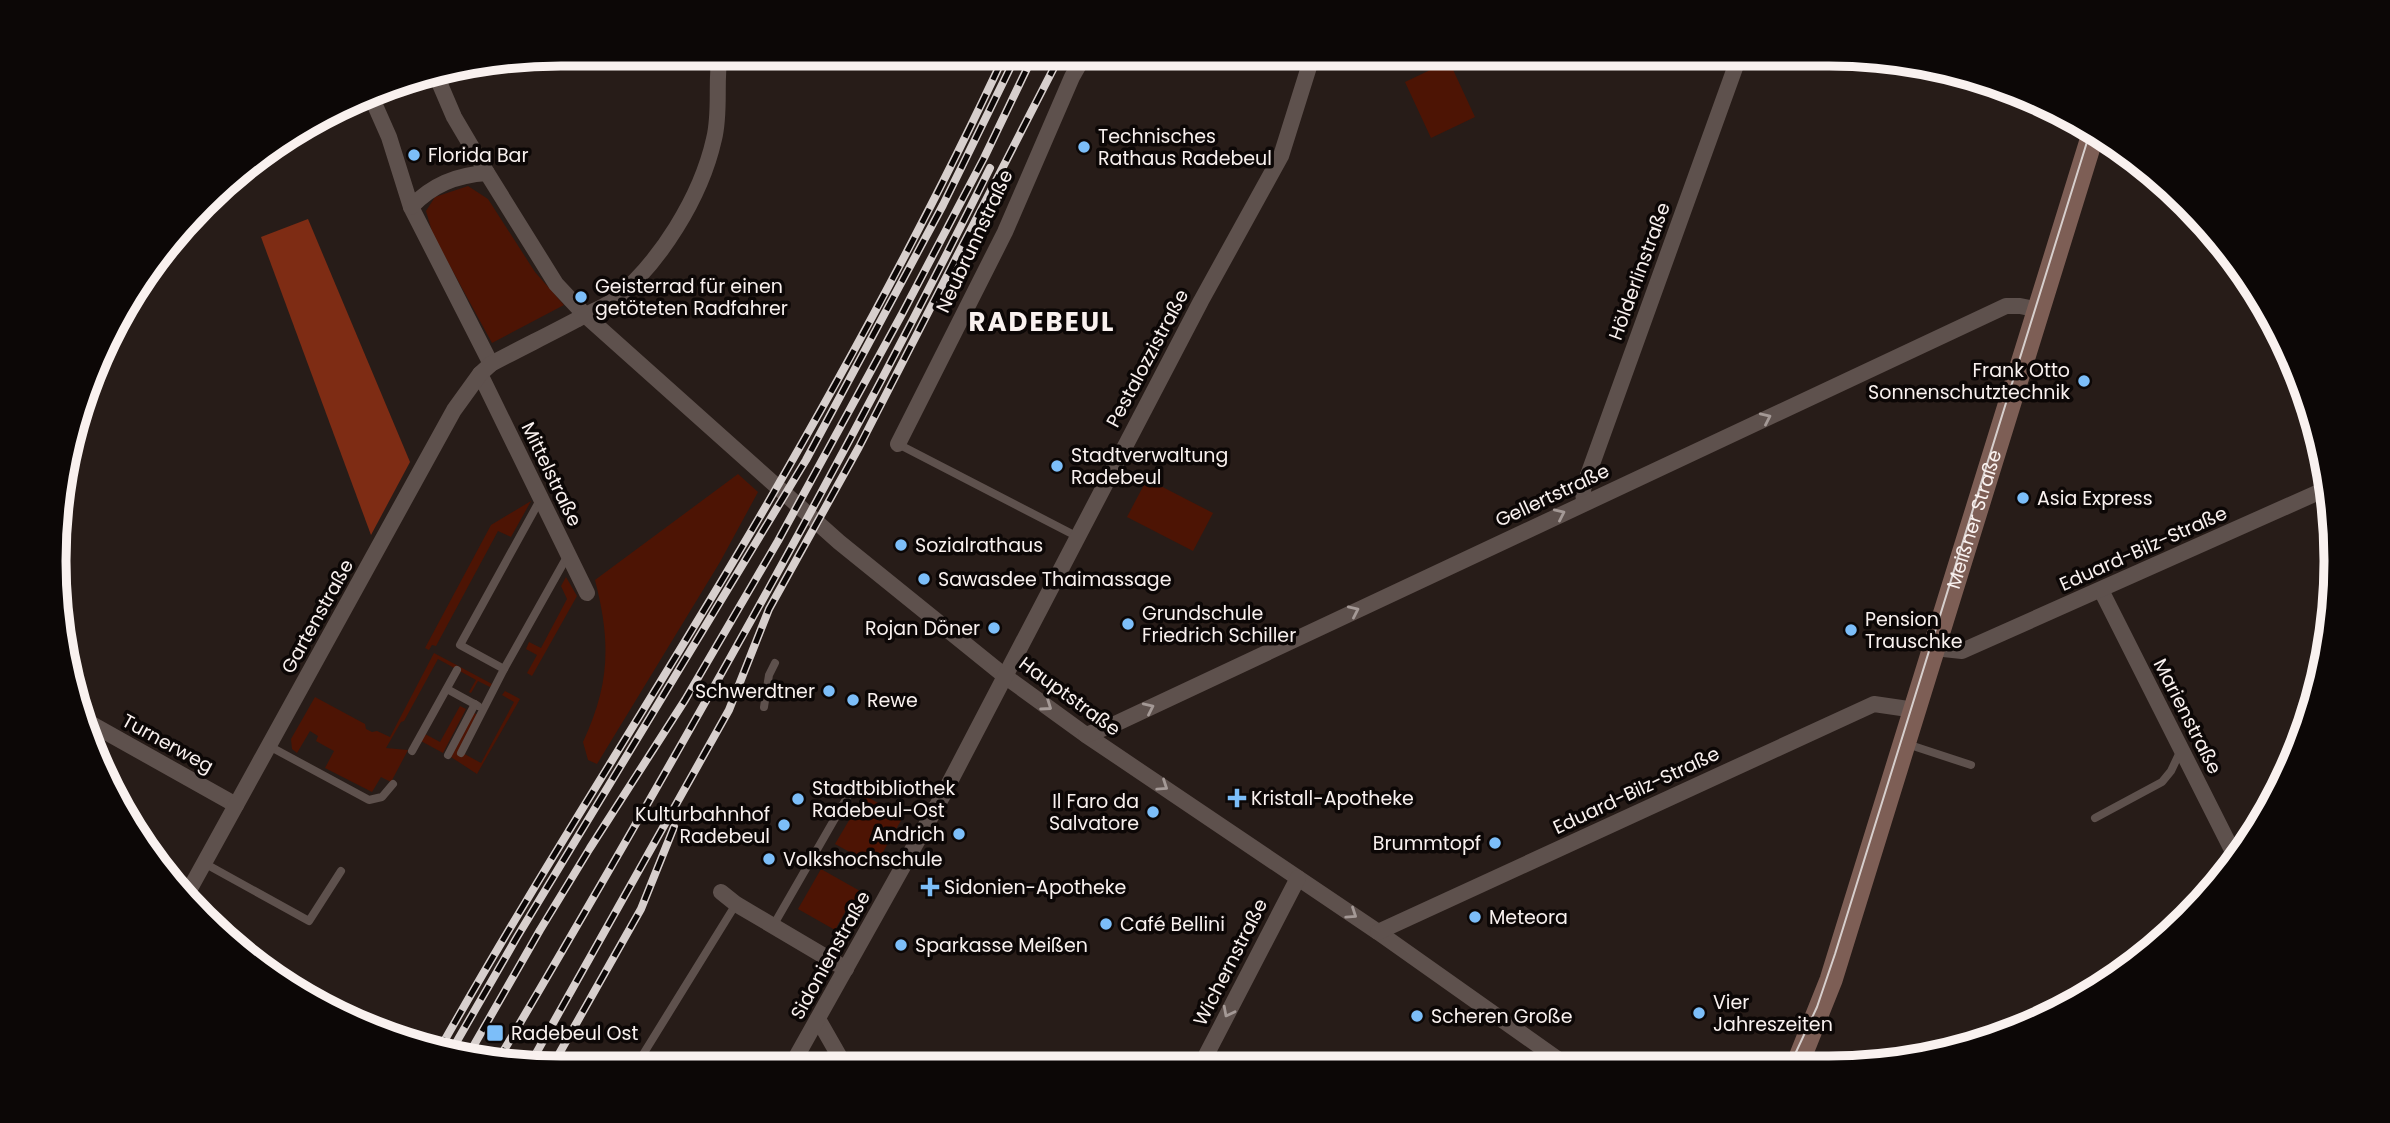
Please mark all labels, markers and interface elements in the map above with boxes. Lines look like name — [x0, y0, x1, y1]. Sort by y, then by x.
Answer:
place label: Technisches Rathaus Radebeul — [1098, 123, 1272, 172]
marker: Technisches Rathaus Radebeul — [1076, 139, 1092, 155]
place label: Florida Bar — [428, 142, 529, 169]
marker: Florida Bar — [406, 147, 422, 163]
street label: Neubrunnstraße — [929, 165, 1019, 317]
street label: Hölderlinstraße — [1602, 199, 1677, 344]
place label: Geisterrad für einen getöteten Radfahrer — [595, 273, 788, 322]
street label: Pestalozzistraße — [1100, 284, 1195, 432]
marker: Geisterrad für einen getöteten Radfahrer — [573, 289, 589, 305]
district label: RADEBEUL — [968, 304, 1116, 340]
place label: Frank Otto Sonnenschutztechnik — [1868, 357, 2070, 406]
marker: Frank Otto Sonnenschutztechnik — [2076, 373, 2092, 389]
one-way arrow — [1759, 412, 1771, 426]
street label: Mittelstraße — [515, 418, 588, 531]
place label: Stadtverwaltung Radebeul — [1071, 442, 1228, 491]
street label: Meißner Straße — [1940, 446, 2009, 592]
street label: Gellertstraße — [1491, 457, 1614, 534]
marker: Stadtverwaltung Radebeul — [1049, 458, 1065, 474]
place label: Asia Express — [2037, 485, 2153, 512]
marker: Asia Express — [2015, 490, 2031, 506]
street label: Eduard-Bilz-Straße — [2055, 499, 2231, 598]
one-way arrow — [1553, 509, 1565, 523]
place label: Sozialrathaus — [915, 532, 1043, 559]
marker: Sozialrathaus — [893, 537, 909, 553]
street label: Gartenstraße — [275, 554, 360, 678]
place label: Sawasdee Thaimassage — [938, 566, 1172, 593]
marker: Sawasdee Thaimassage — [916, 571, 932, 587]
place label: Grundschule Friedrich Schiller — [1142, 600, 1296, 649]
one-way arrow — [1347, 606, 1359, 620]
place label: Pension Trauschke — [1865, 606, 1963, 655]
place label: Rojan Döner — [865, 615, 980, 642]
marker: Grundschule Friedrich Schiller — [1120, 616, 1136, 632]
marker: Rojan Döner — [986, 620, 1002, 636]
marker: Pension Trauschke — [1843, 622, 1859, 638]
street label: Hauptstraße — [1013, 650, 1126, 742]
street label: Marienstraße — [2147, 654, 2228, 779]
place label: Schwerdtner — [695, 678, 815, 705]
marker: Schwerdtner — [821, 683, 837, 699]
place label: Rewe — [867, 687, 918, 714]
marker: Rewe — [845, 692, 861, 708]
one-way arrow — [1039, 698, 1051, 710]
one-way arrow — [1142, 703, 1154, 717]
street label: Turnerweg — [117, 707, 218, 780]
street label: Eduard-Bilz-Straße — [1549, 740, 1724, 841]
place label: Stadtbibliothek Radebeul-Ost — [812, 775, 955, 824]
one-way arrow — [1155, 778, 1168, 791]
place label: Kristall-Apotheke — [1251, 785, 1414, 812]
place label: Il Faro da Salvatore — [1049, 788, 1139, 837]
marker: Kristall-Apotheke — [1229, 790, 1245, 806]
marker: Stadtbibliothek Radebeul-Ost — [790, 791, 806, 807]
place label: Kulturbahnhof Radebeul — [635, 801, 770, 850]
marker: Il Faro da Salvatore — [1145, 804, 1161, 820]
marker: Kulturbahnhof Radebeul — [776, 817, 792, 833]
place label: Andrich — [872, 821, 945, 848]
marker: Andrich — [951, 826, 967, 842]
place label: Brummtopf — [1373, 830, 1481, 857]
marker: Brummtopf — [1487, 835, 1503, 851]
place label: Volkshochschule — [783, 846, 943, 873]
marker: Volkshochschule — [761, 851, 777, 867]
place label: Sidonien-Apotheke — [944, 874, 1126, 901]
marker: Sidonien-Apotheke — [922, 879, 938, 895]
street label: Sidonienstraße — [784, 886, 877, 1024]
street label: Wichernstraße — [1187, 894, 1274, 1030]
place label: Meteora — [1489, 904, 1568, 931]
one-way arrow — [1344, 906, 1357, 919]
marker: Meteora — [1467, 909, 1483, 925]
place label: Café Bellini — [1120, 911, 1225, 938]
marker: Café Bellini — [1098, 916, 1114, 932]
place label: Sparkasse Meißen — [915, 932, 1088, 959]
marker: Sparkasse Meißen — [893, 937, 909, 953]
place label: Vier Jahreszeiten — [1713, 989, 1833, 1038]
place label: Scheren Große — [1431, 1003, 1572, 1030]
one-way arrow — [1223, 1005, 1237, 1017]
marker: Vier Jahreszeiten — [1691, 1005, 1707, 1021]
marker: Scheren Große — [1409, 1008, 1425, 1024]
place label: Radebeul Ost — [511, 1020, 638, 1047]
marker: Radebeul Ost — [485, 1023, 505, 1043]

